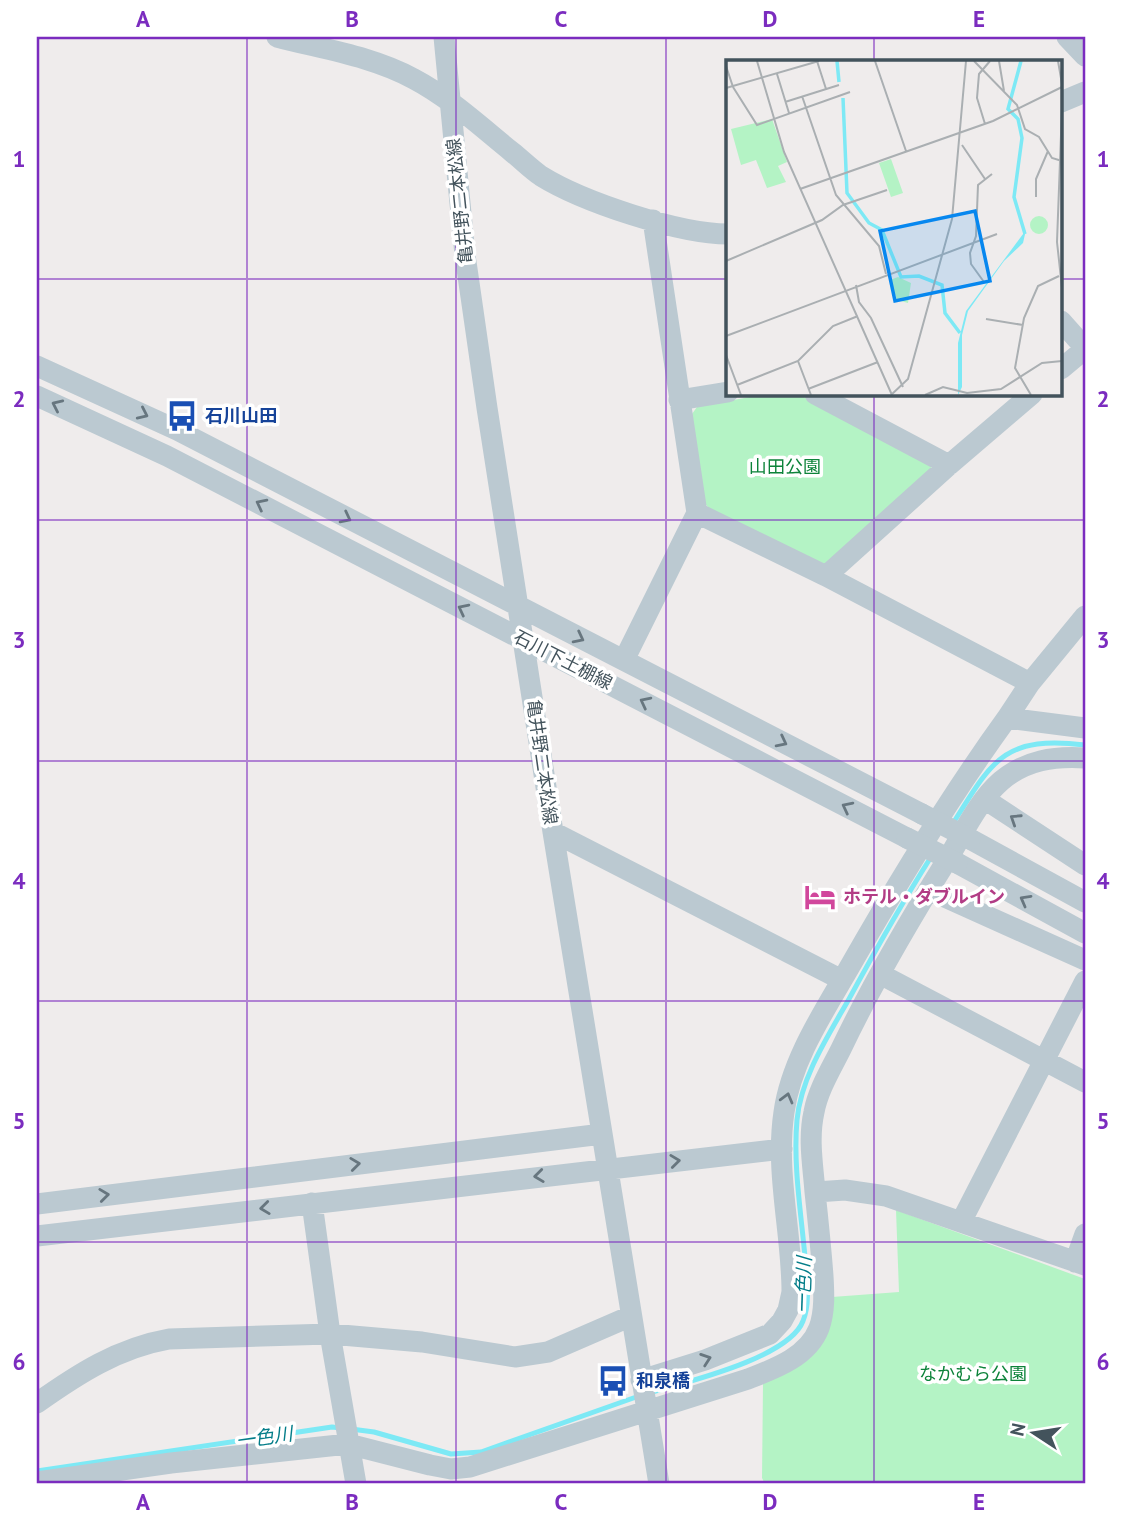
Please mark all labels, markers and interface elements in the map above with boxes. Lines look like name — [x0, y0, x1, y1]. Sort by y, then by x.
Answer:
text: A — [136, 4, 150, 33]
text: B — [345, 4, 359, 33]
text: C — [555, 4, 568, 33]
text: D — [763, 4, 777, 33]
text: E — [973, 4, 985, 33]
inset map — [726, 60, 1062, 396]
street label: 亀井野二本松線 — [441, 137, 478, 265]
text: 1 — [12, 144, 26, 173]
text: 1 — [1096, 144, 1110, 173]
text: 2 — [12, 384, 26, 413]
text: 2 — [1096, 384, 1110, 413]
one-way arrow — [52, 399, 64, 413]
bus stop icon: 石川山田 — [165, 399, 199, 433]
place label: 石川山田 — [205, 404, 277, 427]
one-way arrow — [136, 406, 149, 420]
park label: 山田公園 — [749, 455, 821, 478]
one-way arrow — [256, 499, 268, 513]
one-way arrow — [339, 509, 351, 523]
one-way arrow — [458, 603, 471, 617]
text: 3 — [12, 625, 26, 654]
street label: 石川下土棚線 — [510, 625, 617, 694]
text: 3 — [1096, 625, 1110, 654]
one-way arrow — [572, 629, 584, 643]
one-way arrow — [639, 697, 652, 711]
street label: 亀井野二本松線 — [522, 698, 563, 826]
one-way arrow — [774, 734, 787, 747]
one-way arrow — [841, 802, 854, 815]
one-way arrow — [1010, 815, 1023, 828]
text: 4 — [12, 866, 26, 895]
text: 4 — [1096, 866, 1110, 895]
hotel icon: ホテル・ダブルイン — [803, 880, 837, 914]
place label: ホテル・ダブルイン — [843, 885, 1005, 908]
one-way arrow — [1020, 895, 1033, 908]
one-way arrow — [779, 1092, 793, 1104]
text: 5 — [12, 1106, 26, 1135]
text: 5 — [1096, 1106, 1110, 1135]
one-way arrow — [669, 1153, 681, 1168]
one-way arrow — [349, 1157, 360, 1172]
one-way arrow — [534, 1169, 545, 1184]
one-way arrow — [99, 1188, 110, 1203]
one-way arrow — [259, 1201, 271, 1216]
water label: 一色川 — [790, 1254, 816, 1314]
text: 6 — [12, 1347, 26, 1376]
text: 6 — [1096, 1347, 1110, 1376]
one-way arrow — [700, 1353, 712, 1367]
park label: なかむら公園 — [919, 1362, 1027, 1385]
bus stop icon: 和泉橋 — [596, 1364, 630, 1398]
place label: 和泉橋 — [636, 1369, 690, 1392]
north arrow — [1000, 1398, 1070, 1468]
water label: 一色川 — [234, 1421, 296, 1453]
text: N — [1004, 1421, 1030, 1438]
text: A — [136, 1487, 150, 1516]
text: B — [345, 1487, 359, 1516]
text: C — [555, 1487, 568, 1516]
text: D — [763, 1487, 777, 1516]
text: E — [973, 1487, 985, 1516]

